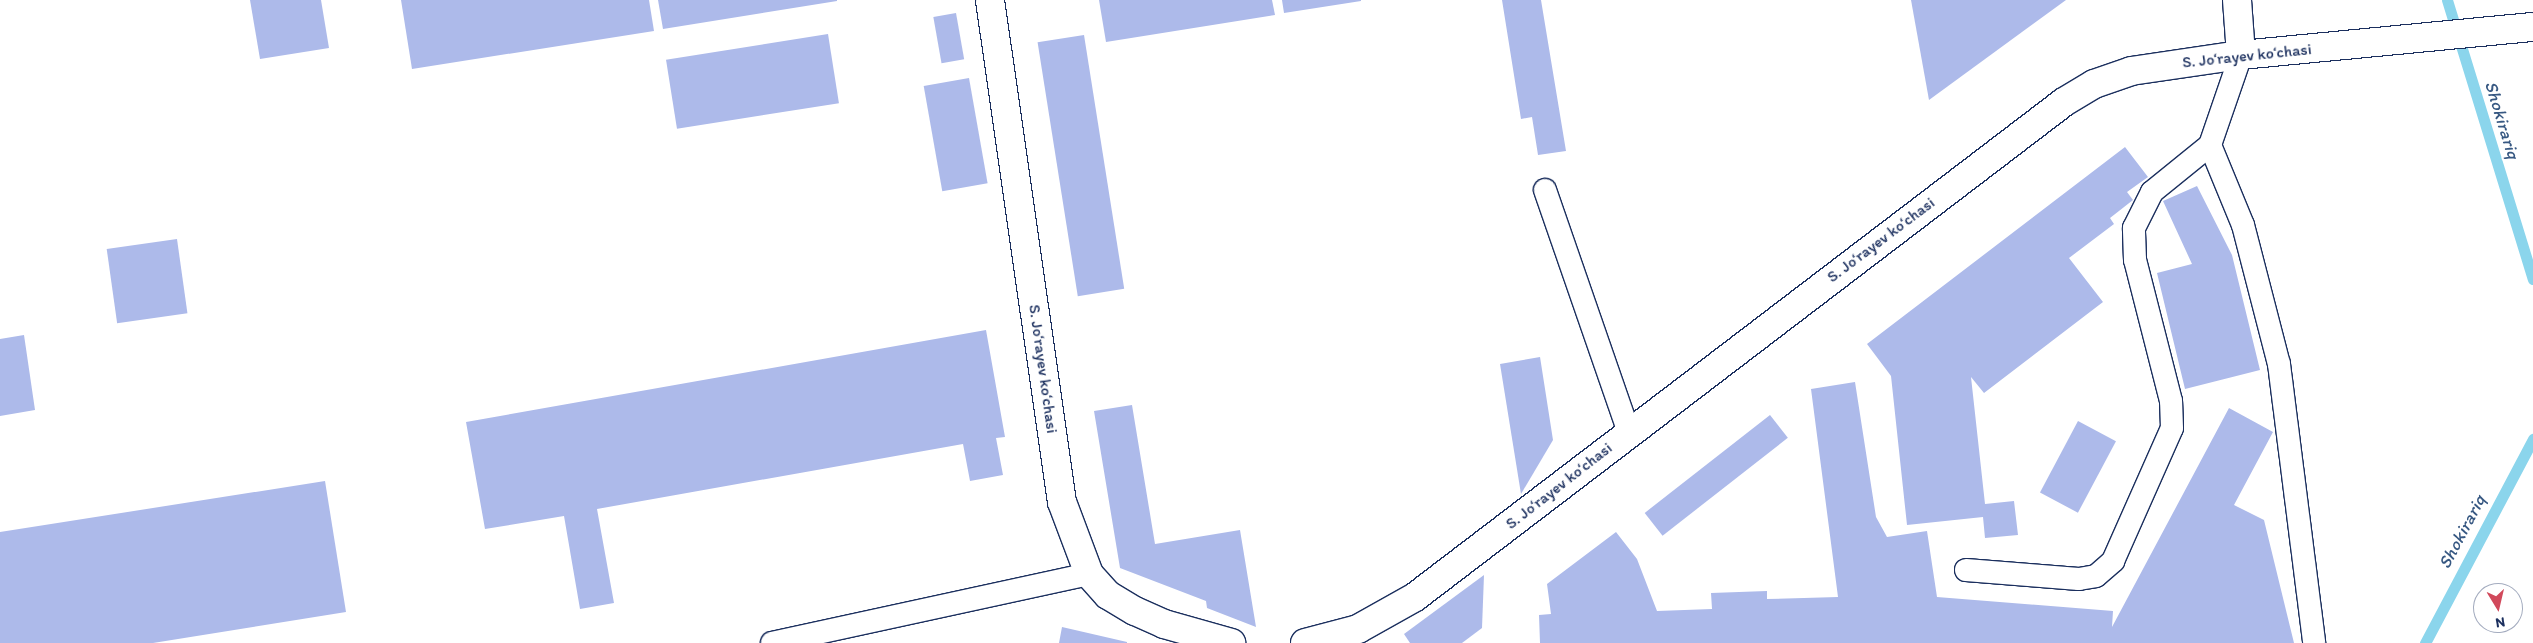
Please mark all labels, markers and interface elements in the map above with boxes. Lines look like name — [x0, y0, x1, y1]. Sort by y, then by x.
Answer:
street label: S. Joʻrayev koʻchasi — [2181, 40, 2313, 72]
water label: Shokirariq — [2480, 78, 2524, 162]
street label: S. Joʻrayev koʻchasi — [1823, 193, 1939, 287]
street label: S. Joʻrayev koʻchasi — [1024, 303, 1062, 435]
street label: S. Joʻrayev koʻchasi — [1502, 438, 1616, 534]
water label: Shokirariq — [2434, 492, 2490, 572]
north arrow — [2473, 583, 2523, 633]
text: N — [2494, 613, 2506, 631]

